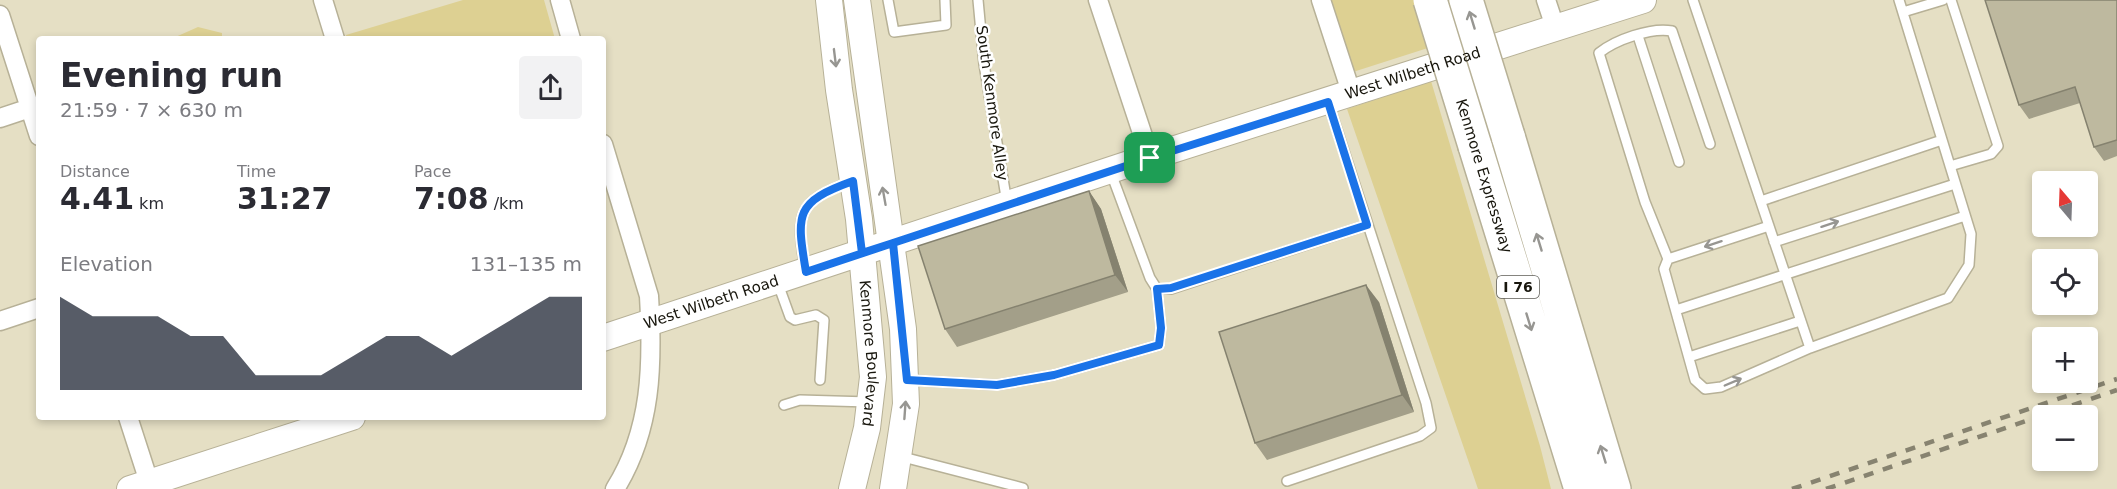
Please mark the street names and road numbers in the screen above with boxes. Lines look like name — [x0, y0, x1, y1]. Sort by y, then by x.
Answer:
street label: South Kenmore Alley — [972, 24, 1012, 182]
street label: West Wilbeth Road — [1343, 43, 1483, 103]
street label: Kenmore Expressway — [1452, 97, 1516, 255]
street label: West Wilbeth Road — [641, 271, 781, 333]
road number: I 76 — [1497, 276, 1539, 298]
street label: Kenmore Boulevard — [855, 279, 882, 428]

